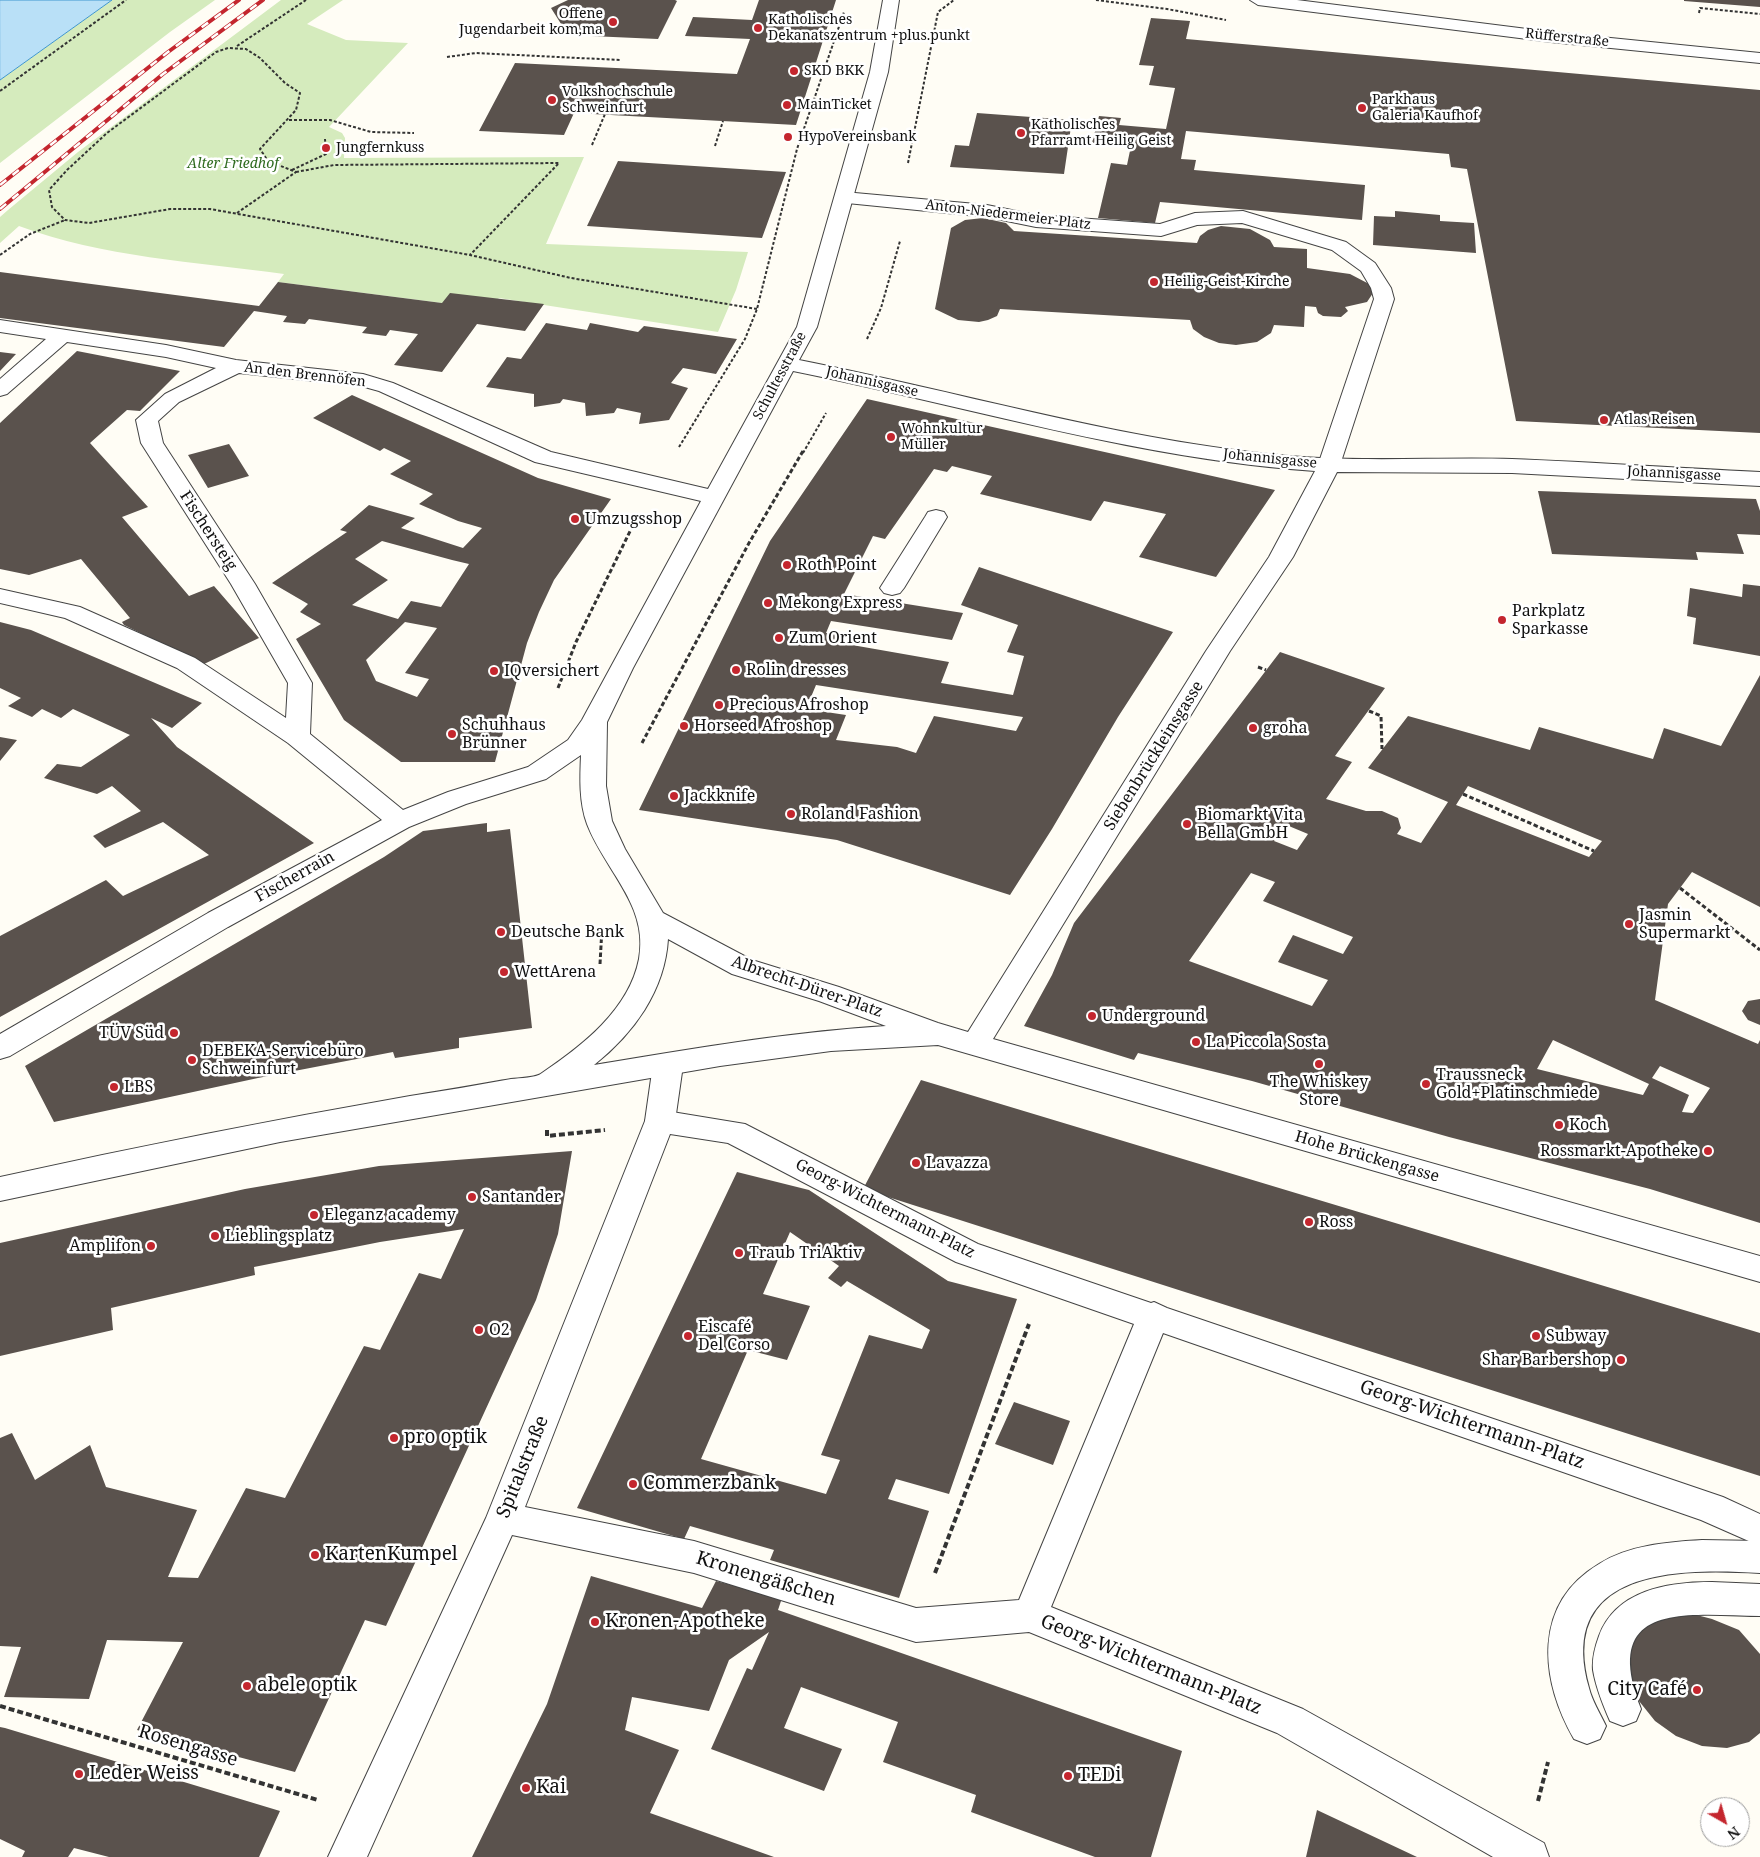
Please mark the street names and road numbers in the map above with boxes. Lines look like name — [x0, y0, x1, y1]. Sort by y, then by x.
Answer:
street label: Rüfferstraße — [1524, 25, 1610, 51]
street label: Anton-Niedermeier-Platz — [924, 196, 1092, 234]
street label: Schultesstraße — [750, 329, 810, 423]
street label: An den Brennöfen — [243, 359, 367, 391]
street label: Johannisgasse — [824, 363, 920, 401]
street label: Johannisgasse — [1222, 446, 1318, 472]
street label: Johannisgasse — [1627, 463, 1721, 485]
street label: Fischersteig — [175, 488, 241, 574]
street label: Siebenbrückleinsgasse — [1100, 678, 1208, 834]
street label: Fischerrain — [252, 847, 338, 907]
street label: Albrecht-Dürer-Platz — [729, 952, 885, 1022]
street label: Hohe Brückengasse — [1293, 1127, 1441, 1187]
street label: Georg-Wichtermann-Platz — [792, 1155, 978, 1263]
street label: Georg-Wichtermann-Platz — [1357, 1376, 1587, 1474]
street label: Spitalstraße — [492, 1413, 554, 1521]
street label: Kronengäßchen — [693, 1547, 839, 1611]
street label: Georg-Wichtermann-Platz — [1037, 1610, 1265, 1720]
street label: Rosengasse — [136, 1720, 240, 1772]

